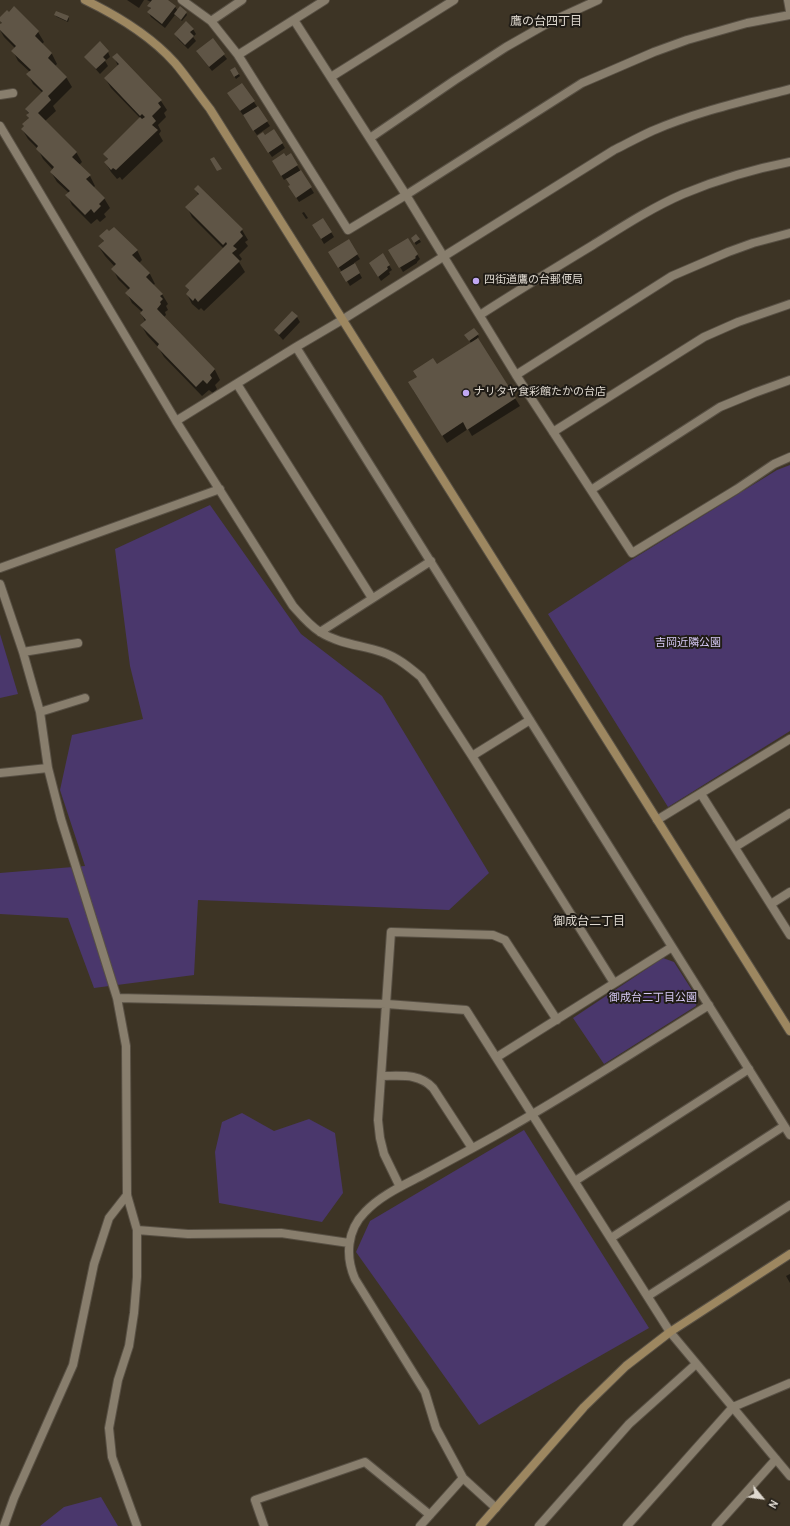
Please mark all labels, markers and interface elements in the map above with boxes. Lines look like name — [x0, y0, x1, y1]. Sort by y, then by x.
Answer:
district label: 鷹の台四丁目 — [510, 16, 582, 30]
place label: 四街道鷹の台郵便局 — [484, 274, 583, 288]
marker: 四街道鷹の台郵便局 — [471, 276, 481, 286]
place label: ナリタヤ食彩館たかの台店 — [474, 386, 606, 400]
marker: ナリタヤ食彩館たかの台店 — [461, 388, 471, 398]
park label: 吉岡近隣公園 — [655, 637, 721, 651]
district label: 御成台二丁目 — [553, 916, 625, 930]
park label: 御成台二丁目公園 — [609, 992, 697, 1006]
north arrow — [742, 1478, 782, 1518]
text: N — [764, 1497, 781, 1511]

